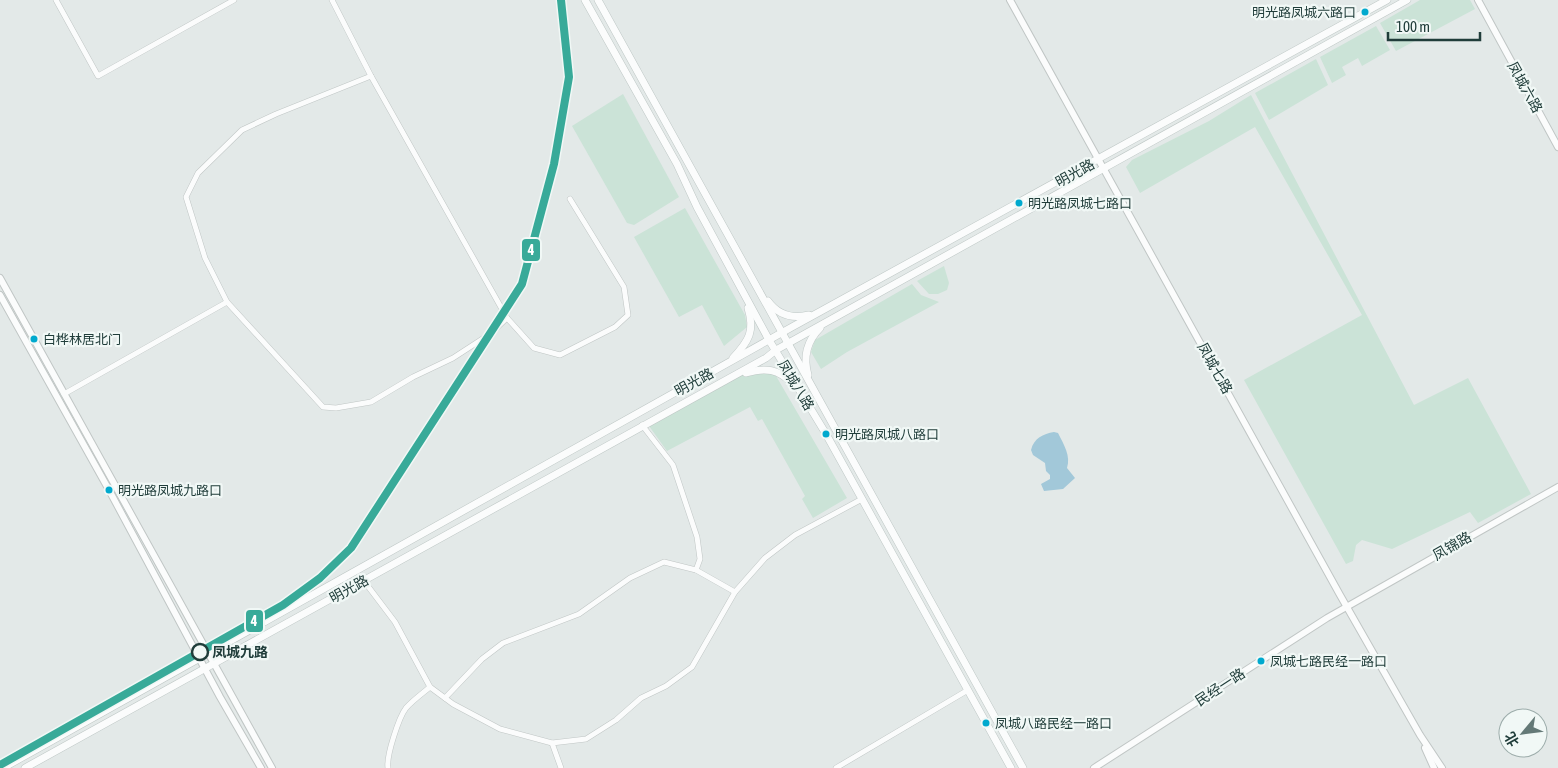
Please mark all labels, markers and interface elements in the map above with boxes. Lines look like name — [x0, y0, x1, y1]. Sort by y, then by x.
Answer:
place label: 明光路凤城六路口 — [1252, 5, 1356, 20]
marker: 明光路凤城六路口 — [1360, 7, 1370, 17]
scale bar — [1388, 10, 1480, 42]
text: 100 m — [1396, 18, 1430, 35]
street label: 凤城六路 — [1504, 59, 1546, 115]
street label: 明光路 — [1053, 156, 1097, 190]
place label: 明光路凤城七路口 — [1028, 196, 1132, 211]
marker: 明光路凤城七路口 — [1014, 198, 1024, 208]
line badge: 4 — [521, 238, 541, 262]
text: 4 — [527, 242, 535, 258]
place label: 白桦林居北门 — [43, 332, 121, 347]
marker: 白桦林居北门 — [29, 334, 39, 344]
street label: 凤城七路 — [1194, 340, 1236, 396]
street label: 凤城八路 — [775, 357, 817, 413]
street label: 明光路 — [672, 365, 716, 399]
place label: 明光路凤城八路口 — [835, 427, 939, 442]
marker: 明光路凤城八路口 — [821, 429, 831, 439]
place label: 明光路凤城九路口 — [118, 483, 222, 498]
marker: 明光路凤城九路口 — [104, 485, 114, 495]
street label: 凤锦路 — [1430, 529, 1474, 563]
street label: 明光路 — [327, 572, 371, 606]
line badge: 4 — [245, 609, 264, 633]
text: 4 — [250, 613, 258, 629]
marker: 凤城九路 — [191, 643, 209, 661]
place label: 凤城九路 — [212, 644, 268, 660]
place label: 凤城七路民经一路口 — [1270, 654, 1387, 669]
marker: 凤城七路民经一路口 — [1256, 656, 1266, 666]
street label: 民经一路 — [1192, 665, 1248, 709]
north arrow — [1498, 708, 1548, 758]
place label: 凤城八路民经一路口 — [995, 716, 1112, 731]
marker: 凤城八路民经一路口 — [981, 718, 991, 728]
text: 北 — [1501, 729, 1522, 749]

